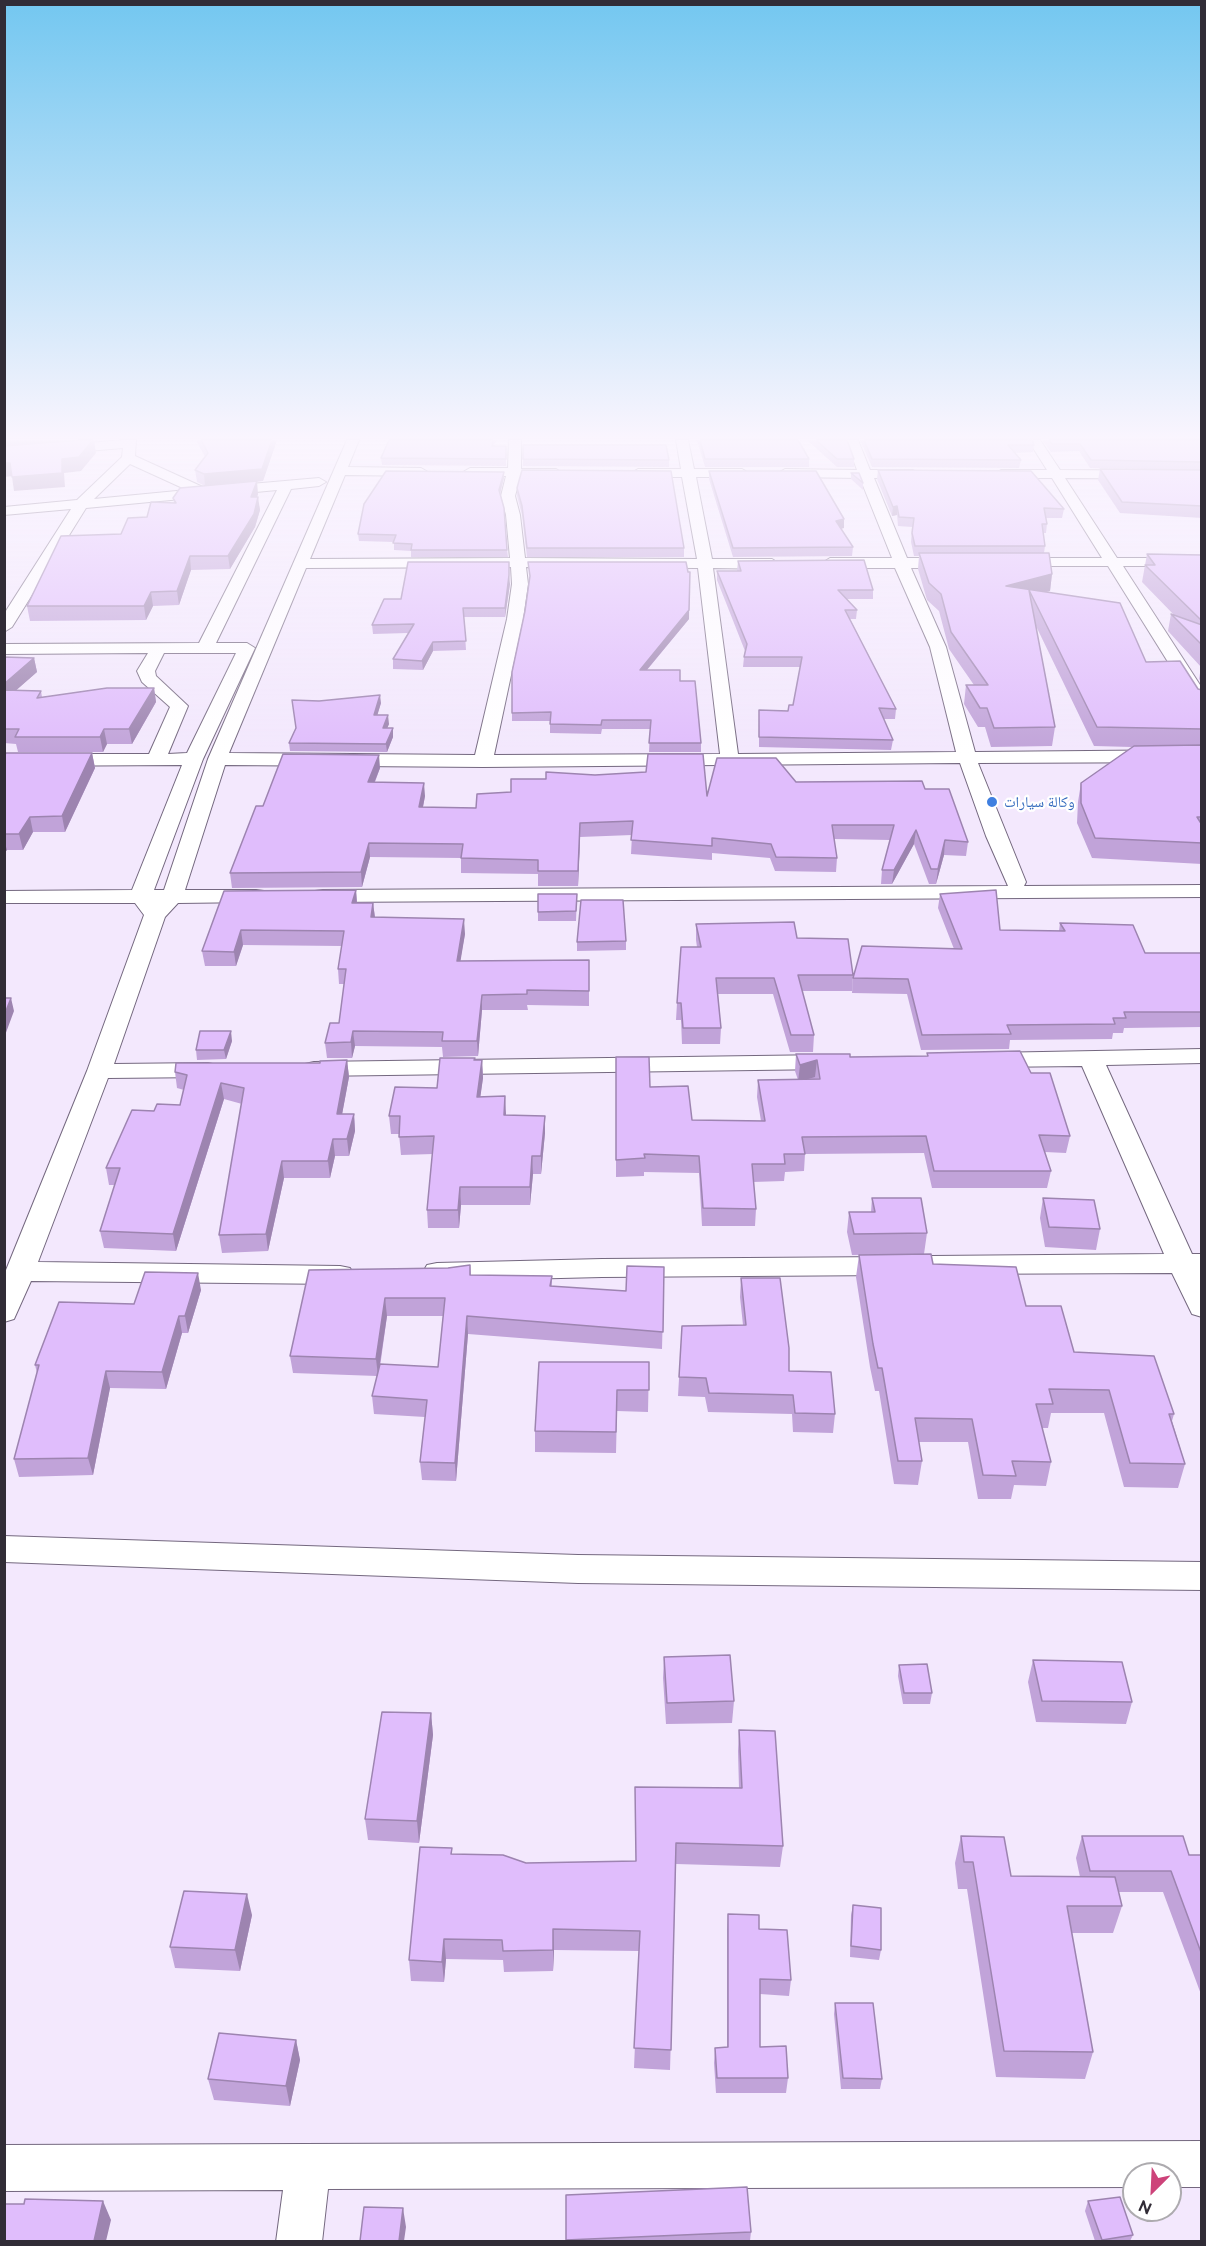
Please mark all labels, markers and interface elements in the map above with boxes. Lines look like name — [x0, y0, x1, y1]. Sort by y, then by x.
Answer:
place label: وكالة سيارات — [1004, 793, 1075, 811]
marker: وكالة سيارات — [985, 795, 999, 809]
north arrow — [1122, 2162, 1182, 2222]
text: N — [1136, 2196, 1155, 2218]

